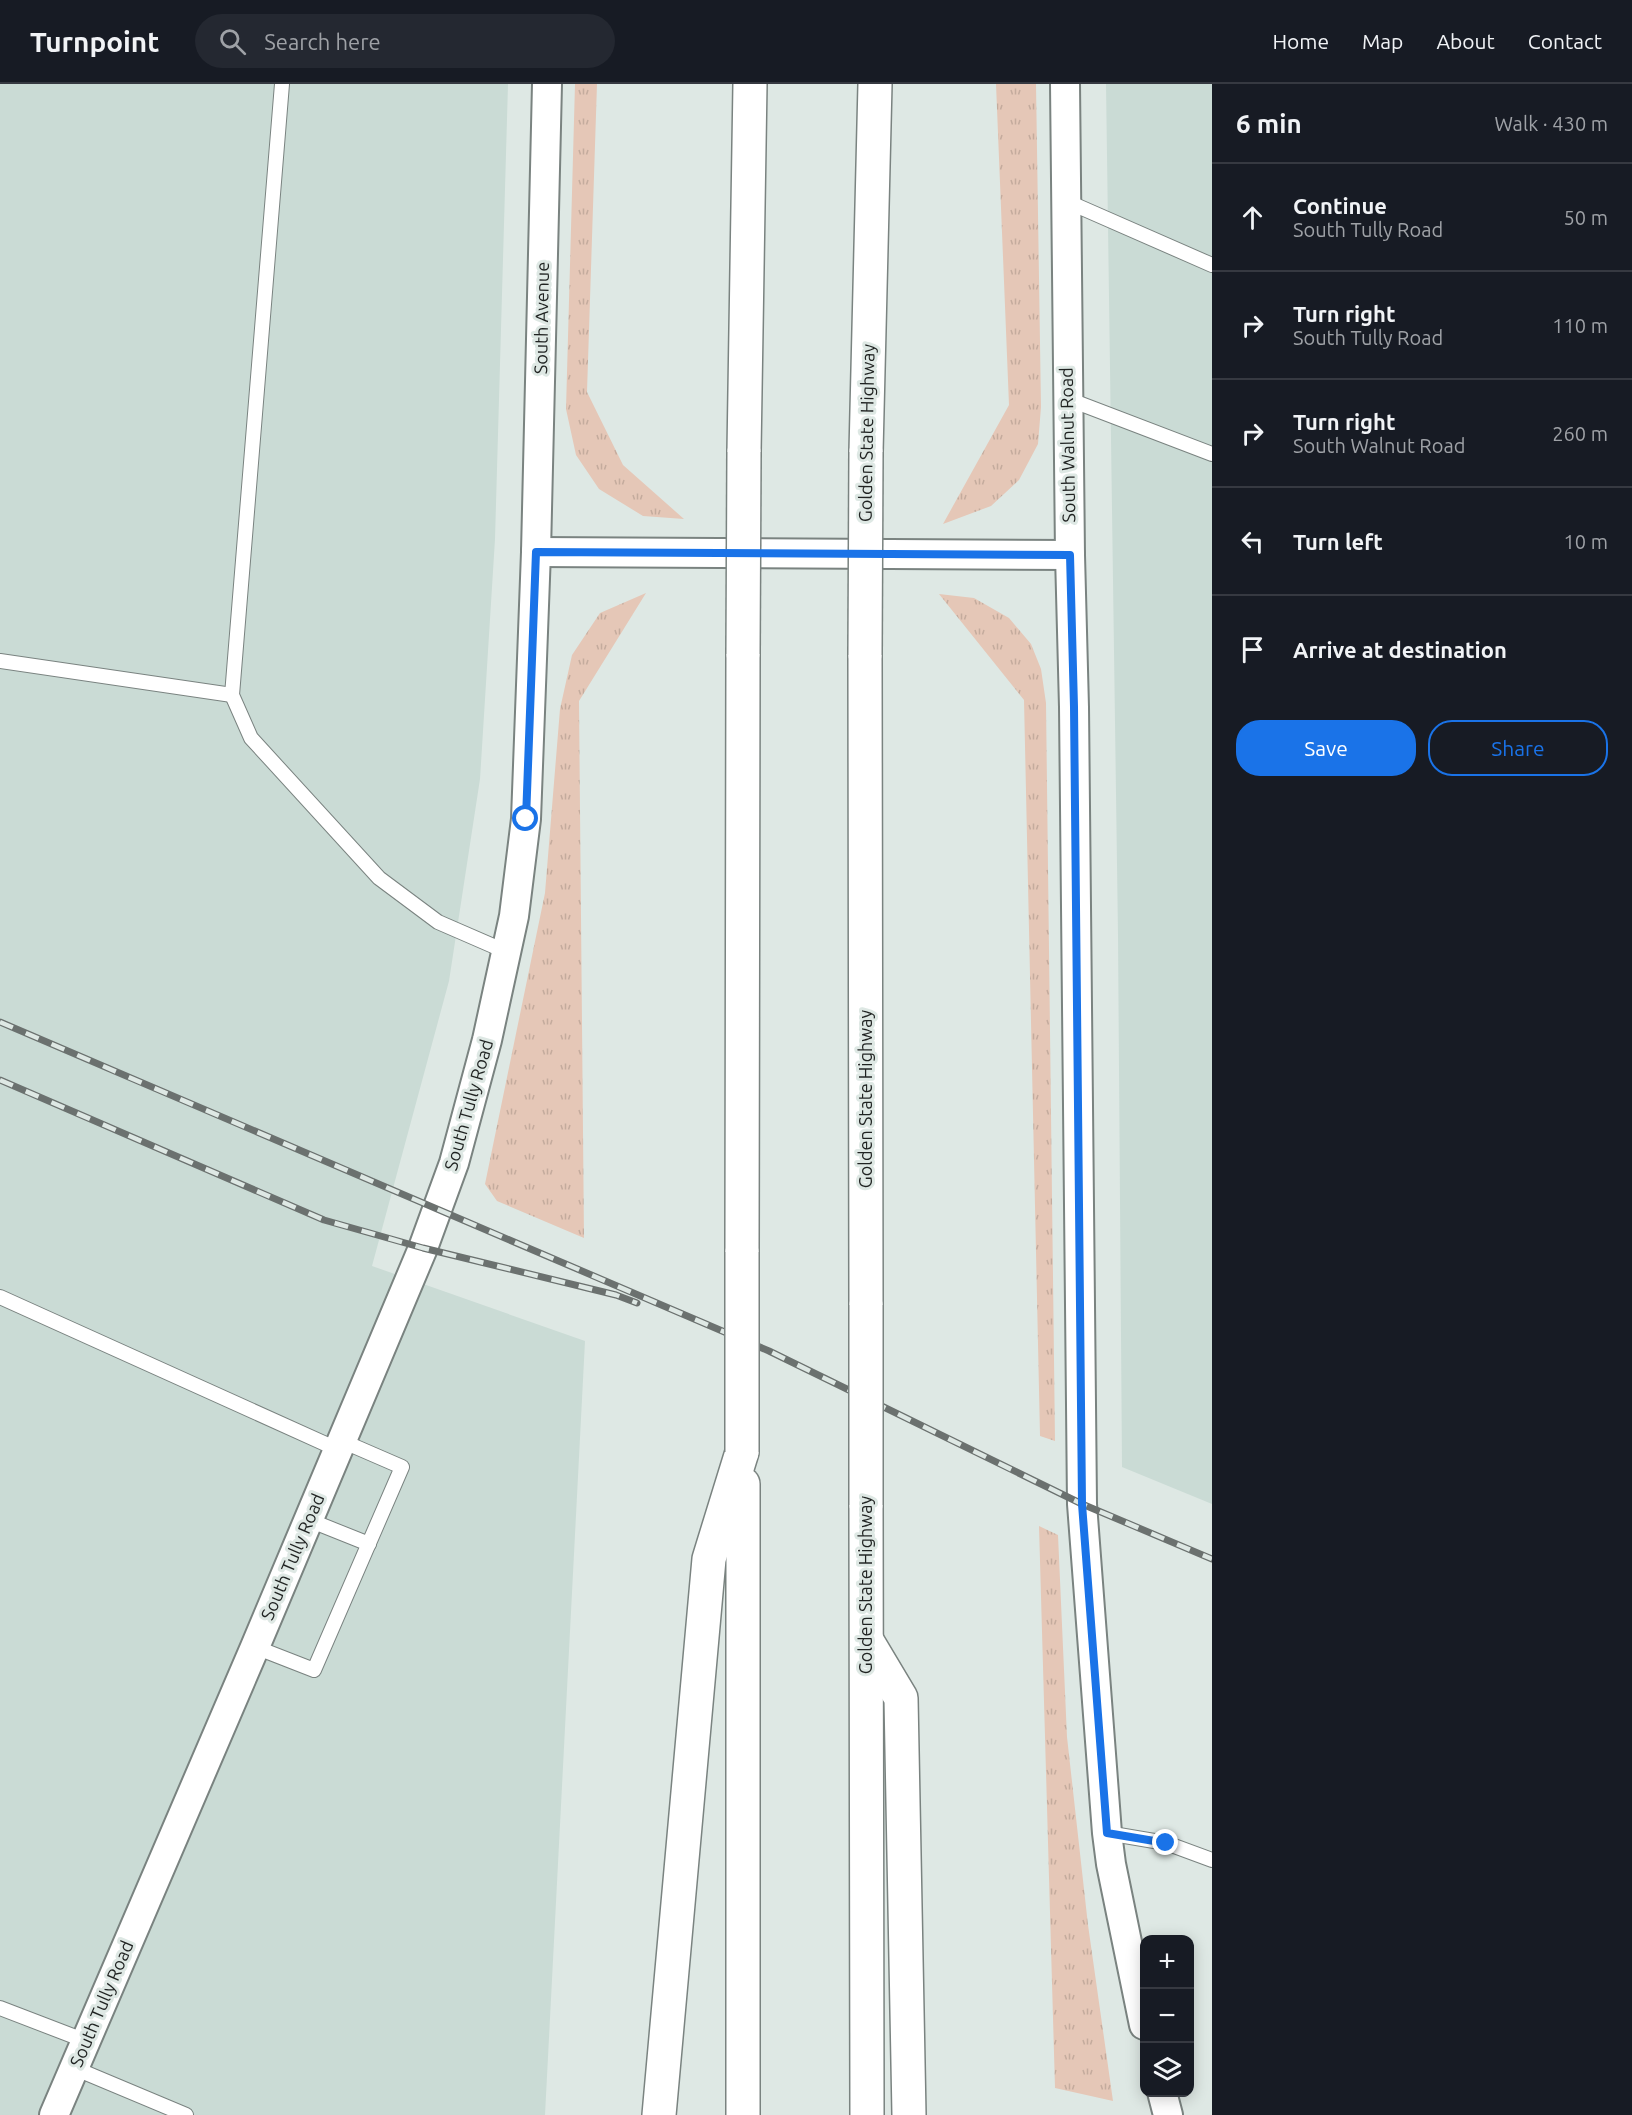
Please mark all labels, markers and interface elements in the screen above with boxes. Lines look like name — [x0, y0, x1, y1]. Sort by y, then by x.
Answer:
search box — [195, 14, 615, 68]
icon: search — [216, 25, 249, 58]
text: Turnpoint — [30, 26, 159, 57]
text: Search here — [264, 29, 381, 54]
text: Home — [1272, 29, 1329, 53]
text: Map — [1362, 29, 1403, 53]
text: About — [1436, 29, 1495, 53]
text: Contact — [1528, 29, 1602, 53]
text: 6 min — [1236, 109, 1302, 138]
text: Walk · 430 m — [1495, 112, 1608, 135]
text: Continue — [1293, 193, 1387, 218]
icon: ahead — [1236, 201, 1269, 234]
text: 50 m — [1564, 206, 1608, 229]
text: South Tully Road — [1293, 218, 1443, 241]
street label: South Avenue — [530, 262, 552, 374]
text: Turn right — [1293, 301, 1395, 326]
icon: right — [1236, 309, 1269, 342]
text: 110 m — [1552, 314, 1608, 337]
text: South Tully Road — [1293, 326, 1443, 349]
street label: Golden State Highway — [854, 343, 878, 522]
street label: South Walnut Road — [1056, 367, 1078, 523]
text: Turn right — [1293, 409, 1395, 434]
icon: right — [1236, 417, 1269, 450]
text: 260 m — [1552, 422, 1608, 445]
text: South Walnut Road — [1293, 434, 1465, 457]
icon: left — [1236, 525, 1269, 558]
text: Turn left — [1293, 529, 1383, 554]
text: 10 m — [1564, 530, 1608, 553]
icon: arrive — [1236, 633, 1269, 666]
text: Arrive at destination — [1293, 637, 1507, 662]
button: Save — [1236, 720, 1416, 776]
button: Share — [1428, 720, 1608, 776]
route start — [512, 805, 538, 831]
street label: Golden State Highway — [855, 1010, 875, 1188]
street label: South Tully Road — [440, 1037, 496, 1172]
street label: South Tully Road — [256, 1490, 328, 1623]
street label: Golden State Highway — [855, 1496, 875, 1674]
route end — [1152, 1829, 1178, 1855]
map controls — [1140, 1935, 1194, 2097]
button: + — [1140, 1935, 1194, 1989]
street label: South Tully Road — [65, 1937, 137, 2070]
button: − — [1140, 1989, 1194, 2043]
button: layers — [1140, 2043, 1194, 2097]

